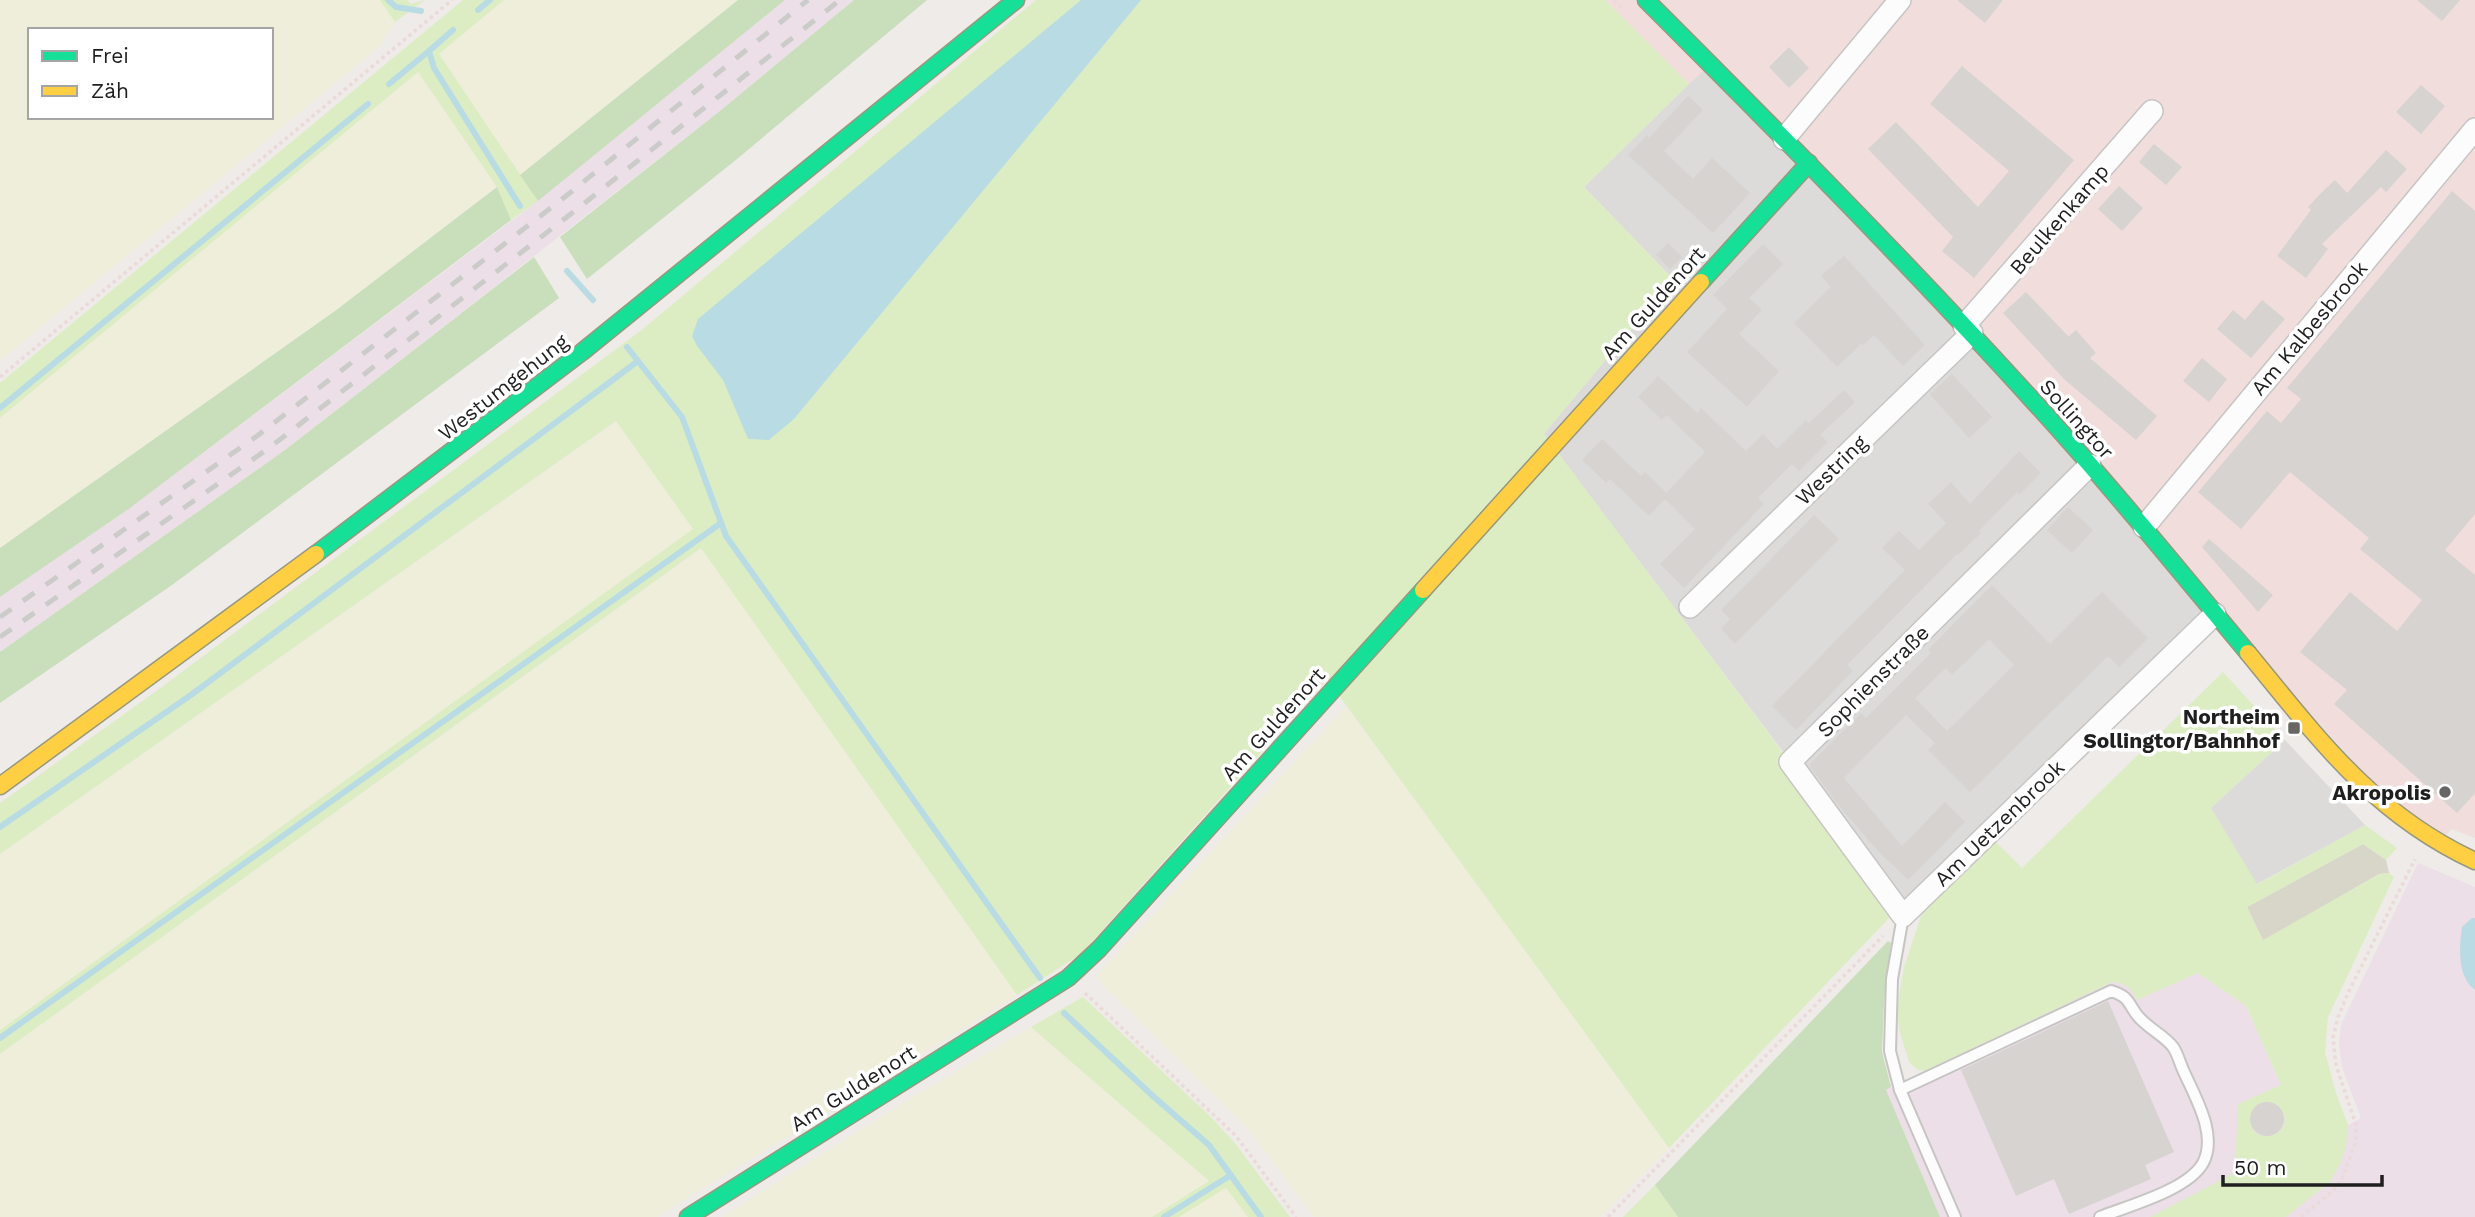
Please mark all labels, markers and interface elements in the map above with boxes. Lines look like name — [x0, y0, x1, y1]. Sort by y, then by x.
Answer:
legend — [28, 28, 273, 119]
text: Frei — [91, 43, 129, 68]
text: Zäh — [91, 78, 129, 103]
street label: Beulkenkamp — [2004, 158, 2114, 280]
street label: Am Guldenort — [1596, 241, 1710, 365]
street label: Am Kalbesbrook — [2246, 256, 2373, 400]
street label: Westumgehung — [433, 328, 574, 445]
street label: Sollingtor — [2035, 374, 2120, 464]
street label: Westring — [1790, 429, 1873, 510]
street label: Sophienstraße — [1812, 620, 1934, 742]
street label: Am Guldenort — [1216, 662, 1330, 786]
place label: Northeim Sollingtor/Bahnhof — [2083, 704, 2280, 753]
marker: Northeim Sollingtor/Bahnhof — [2286, 720, 2302, 736]
street label: Am Uetzenbrook — [1929, 755, 2069, 891]
place label: Akropolis — [2332, 780, 2431, 805]
marker: Akropolis — [2437, 784, 2453, 800]
street label: Am Guldenort — [786, 1039, 921, 1137]
scale bar — [2223, 1144, 2382, 1188]
text: 50 m — [2234, 1155, 2286, 1180]

